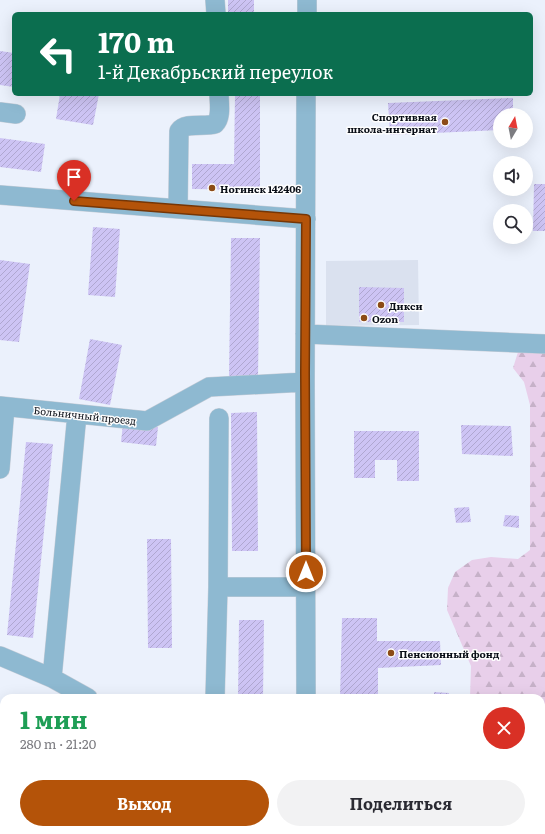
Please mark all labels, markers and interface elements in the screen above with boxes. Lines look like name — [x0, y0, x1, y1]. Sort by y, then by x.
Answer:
text: 170 m — [98, 20, 175, 62]
icon: left — [32, 28, 84, 80]
text: 1-й Декабрьский переулок — [98, 58, 333, 85]
north arrow — [493, 108, 533, 148]
map controls — [493, 108, 533, 244]
place label: Спортивная школа-интернат — [347, 109, 438, 136]
marker: Спортивная школа-интернат — [440, 117, 450, 127]
button: sound — [493, 156, 533, 196]
pin — [57, 160, 91, 201]
icon: arrive — [63, 166, 85, 188]
place label: Ногинск 142406 — [220, 181, 301, 196]
marker: Ногинск 142406 — [207, 183, 217, 193]
button: search — [493, 204, 533, 244]
place label: Дикси — [389, 298, 423, 313]
marker: Дикси — [376, 300, 386, 310]
place label: Ozon — [372, 311, 398, 326]
marker: Ozon — [359, 313, 369, 323]
street label: Больничный проезд — [33, 402, 137, 428]
position arrow — [285, 551, 327, 593]
place label: Пенсионный фонд — [399, 646, 500, 661]
marker: Пенсионный фонд — [386, 648, 396, 658]
text: 1 мин — [20, 701, 87, 736]
button: close — [483, 707, 525, 749]
text: 280 m · 21:20 — [20, 734, 96, 753]
button: Выход — [20, 780, 269, 826]
button: Поделиться — [277, 780, 525, 826]

